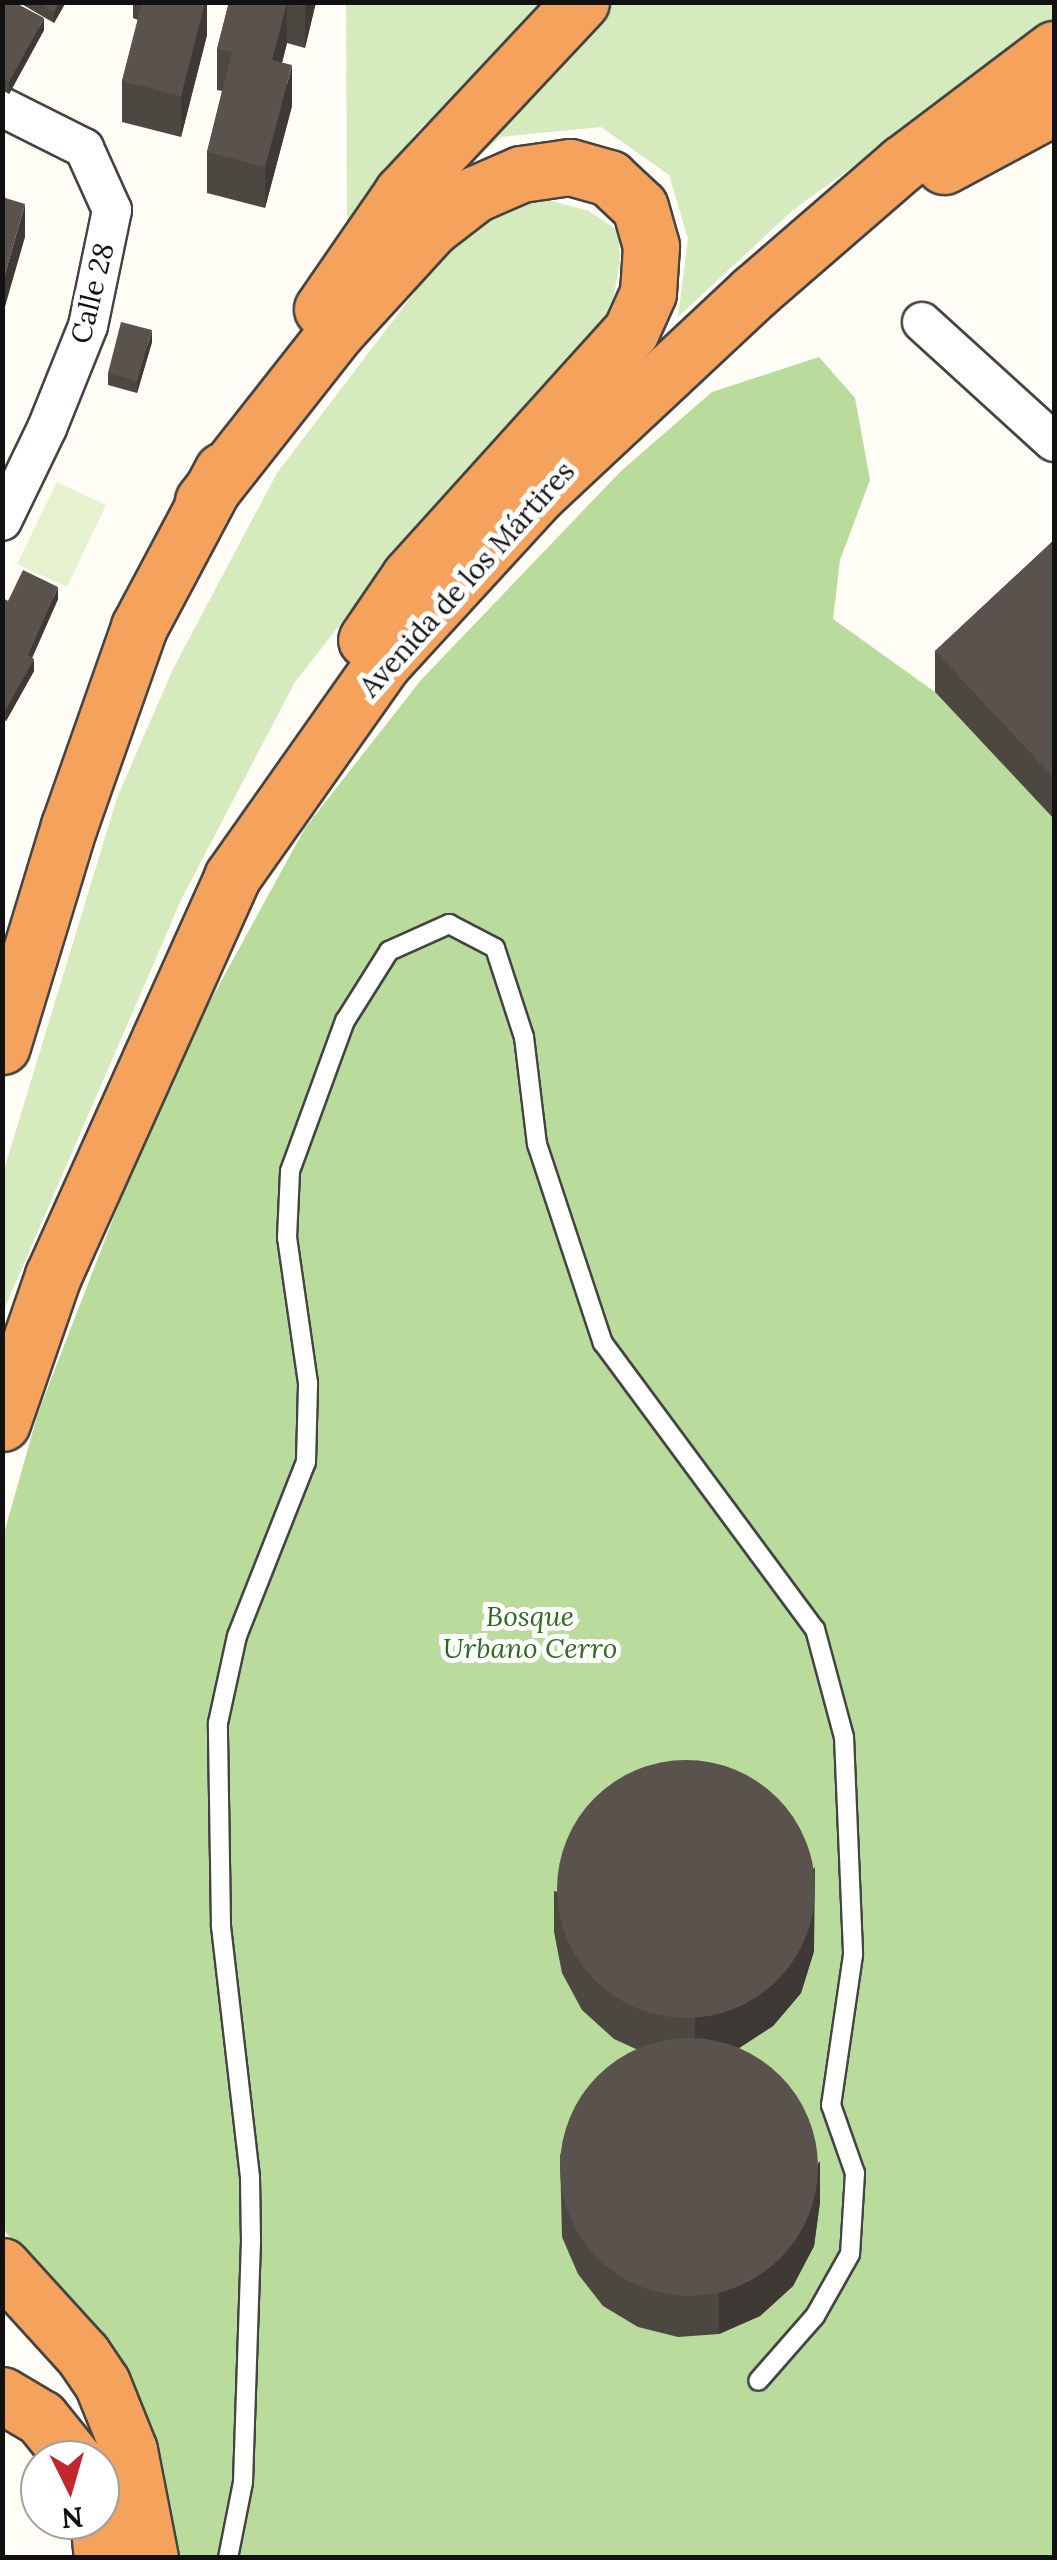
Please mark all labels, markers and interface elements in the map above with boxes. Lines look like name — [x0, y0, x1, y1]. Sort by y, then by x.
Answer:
street label: Calle 28 — [63, 239, 121, 347]
street label: Avenida de los Mártires — [353, 455, 581, 703]
park label: Bosque Urbano Cerro — [443, 1599, 617, 1665]
north arrow — [20, 2440, 120, 2540]
text: N — [60, 2499, 85, 2537]

